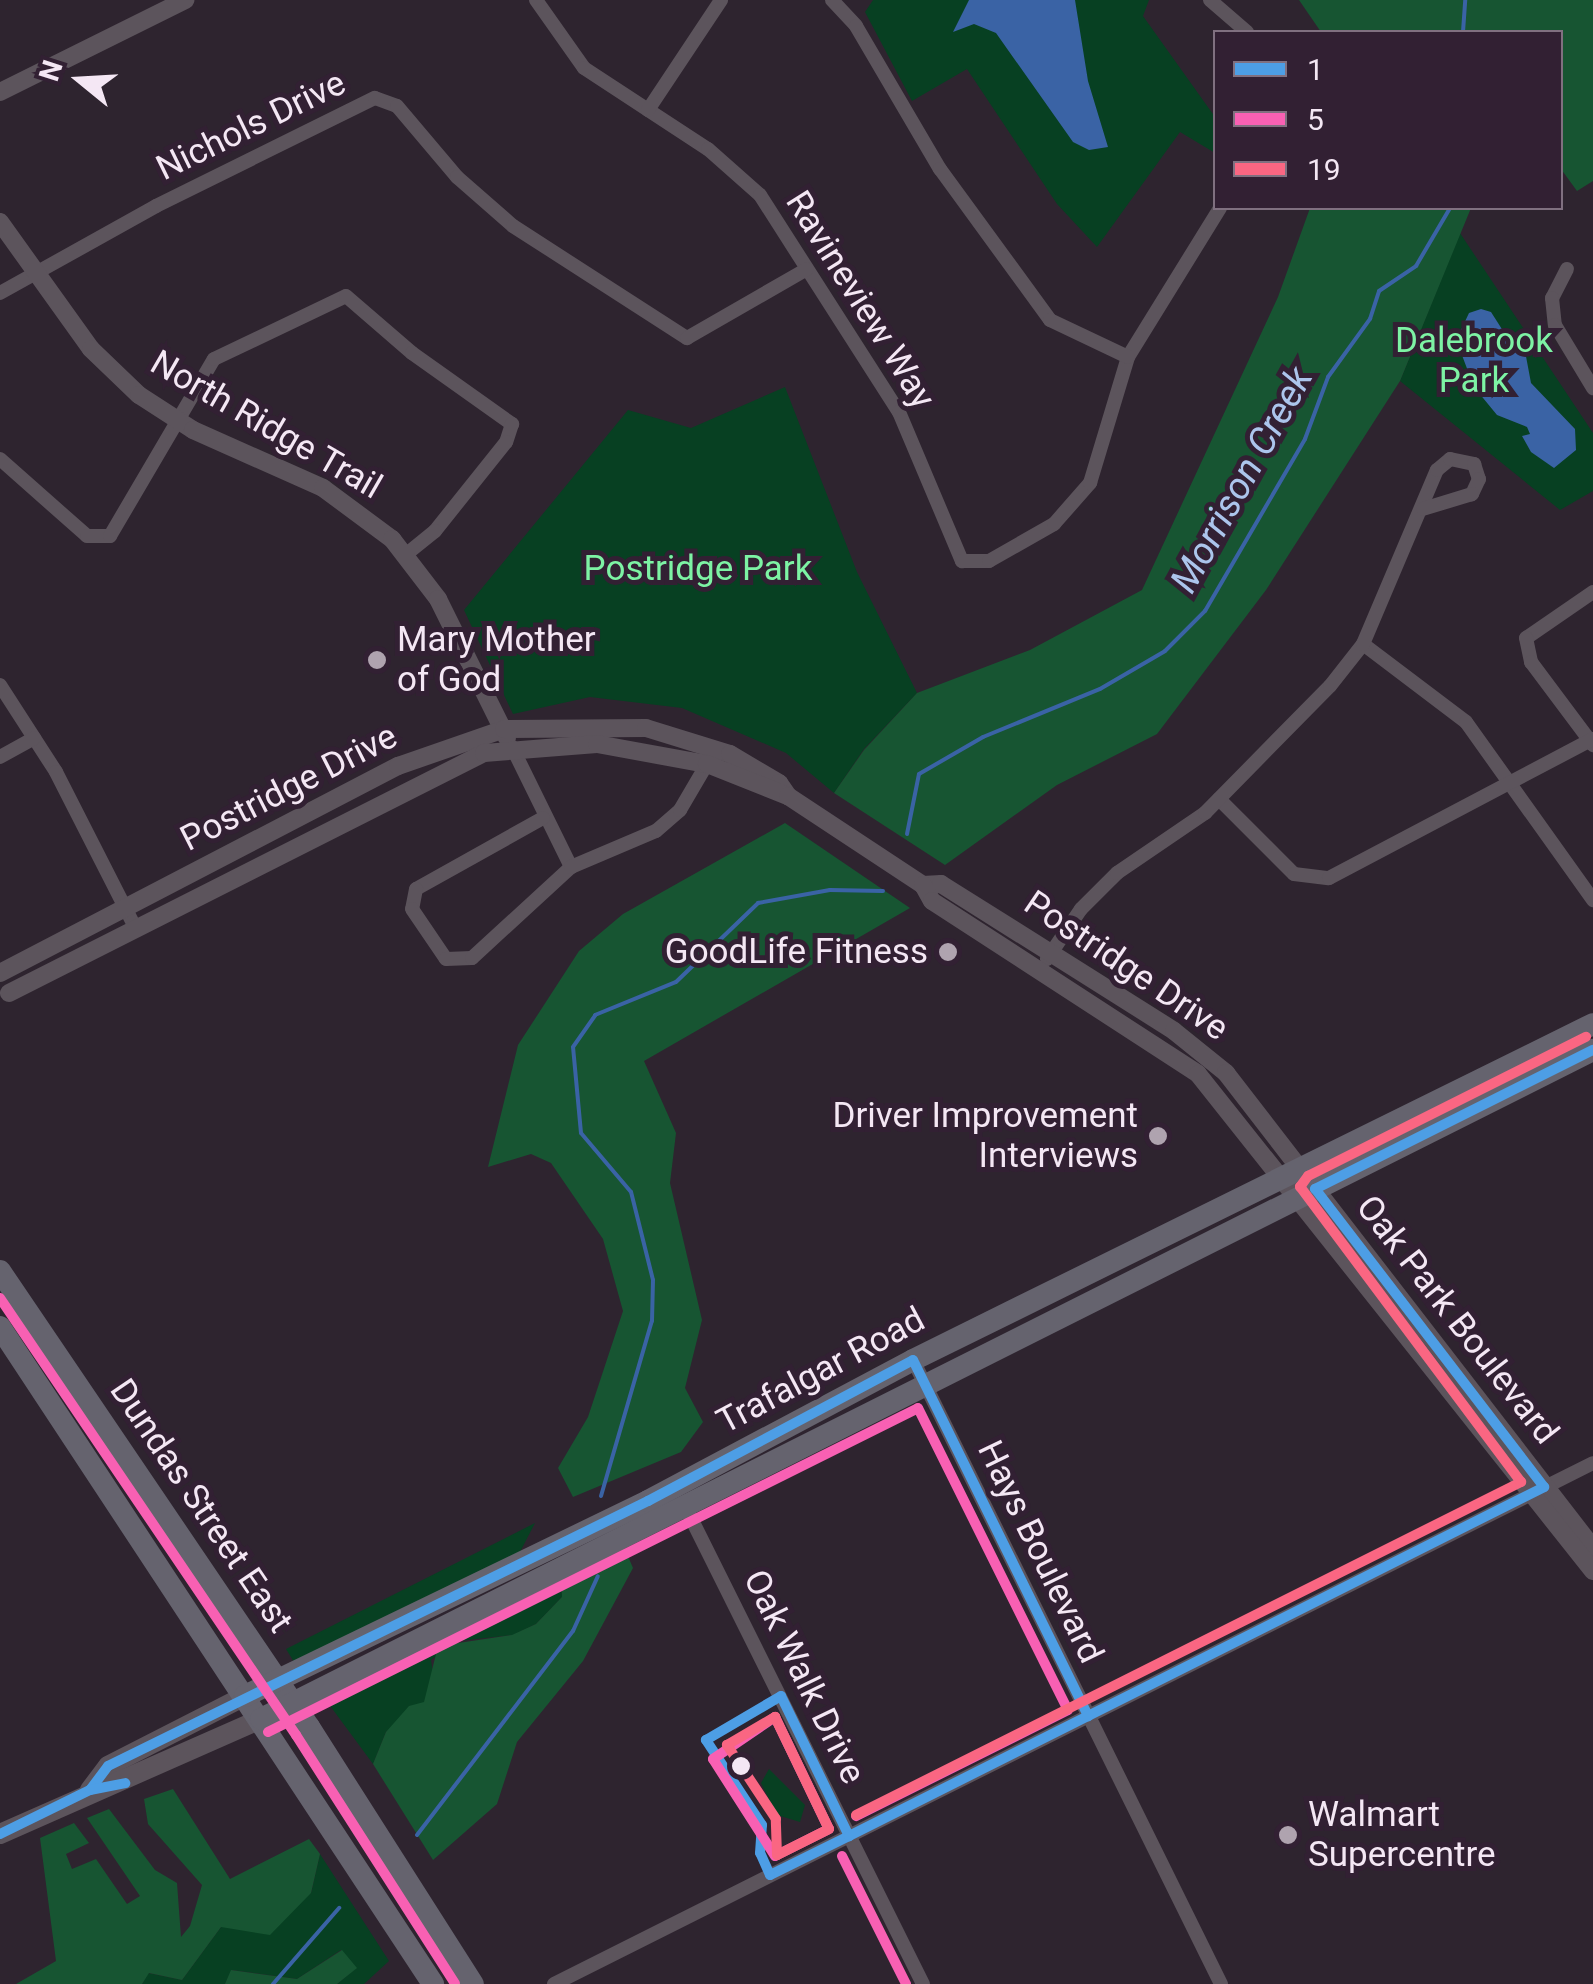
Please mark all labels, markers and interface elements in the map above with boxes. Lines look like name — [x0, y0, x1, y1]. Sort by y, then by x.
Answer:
north arrow — [30, 30, 130, 130]
legend — [1213, 30, 1563, 210]
text: 1 — [1307, 52, 1324, 87]
text: N — [32, 56, 70, 85]
street label: Nichols Drive — [150, 62, 352, 190]
text: 5 — [1307, 102, 1324, 137]
text: 19 — [1307, 152, 1341, 187]
street label: Ravineview Way — [776, 184, 944, 416]
park label: Dalebrook Park — [1395, 320, 1553, 402]
street label: North Ridge Trail — [143, 342, 389, 508]
water label: Morrison Creek — [1161, 359, 1323, 601]
park label: Postridge Park — [584, 548, 812, 590]
place label: Mary Mother of God — [397, 619, 596, 701]
marker: Mary Mother of God — [366, 649, 388, 671]
street label: Postridge Drive — [174, 715, 404, 861]
street label: Postridge Drive — [1016, 882, 1236, 1050]
place label: GoodLife Fitness — [665, 931, 928, 973]
marker: GoodLife Fitness — [937, 941, 959, 963]
place label: Driver Improvement Interviews — [832, 1095, 1138, 1177]
marker: Driver Improvement Interviews — [1147, 1125, 1169, 1147]
street label: Oak Park Boulevard — [1347, 1187, 1567, 1453]
street label: Trafalgar Road — [710, 1299, 932, 1443]
street label: Dundas Street East — [101, 1371, 301, 1641]
street label: Hays Boulevard — [968, 1434, 1112, 1670]
street label: Oak Walk Drive — [734, 1563, 874, 1791]
unlabelled marker — [731, 1756, 751, 1776]
place label: Walmart Supercentre — [1308, 1794, 1496, 1876]
marker: Walmart Supercentre — [1277, 1824, 1299, 1846]

